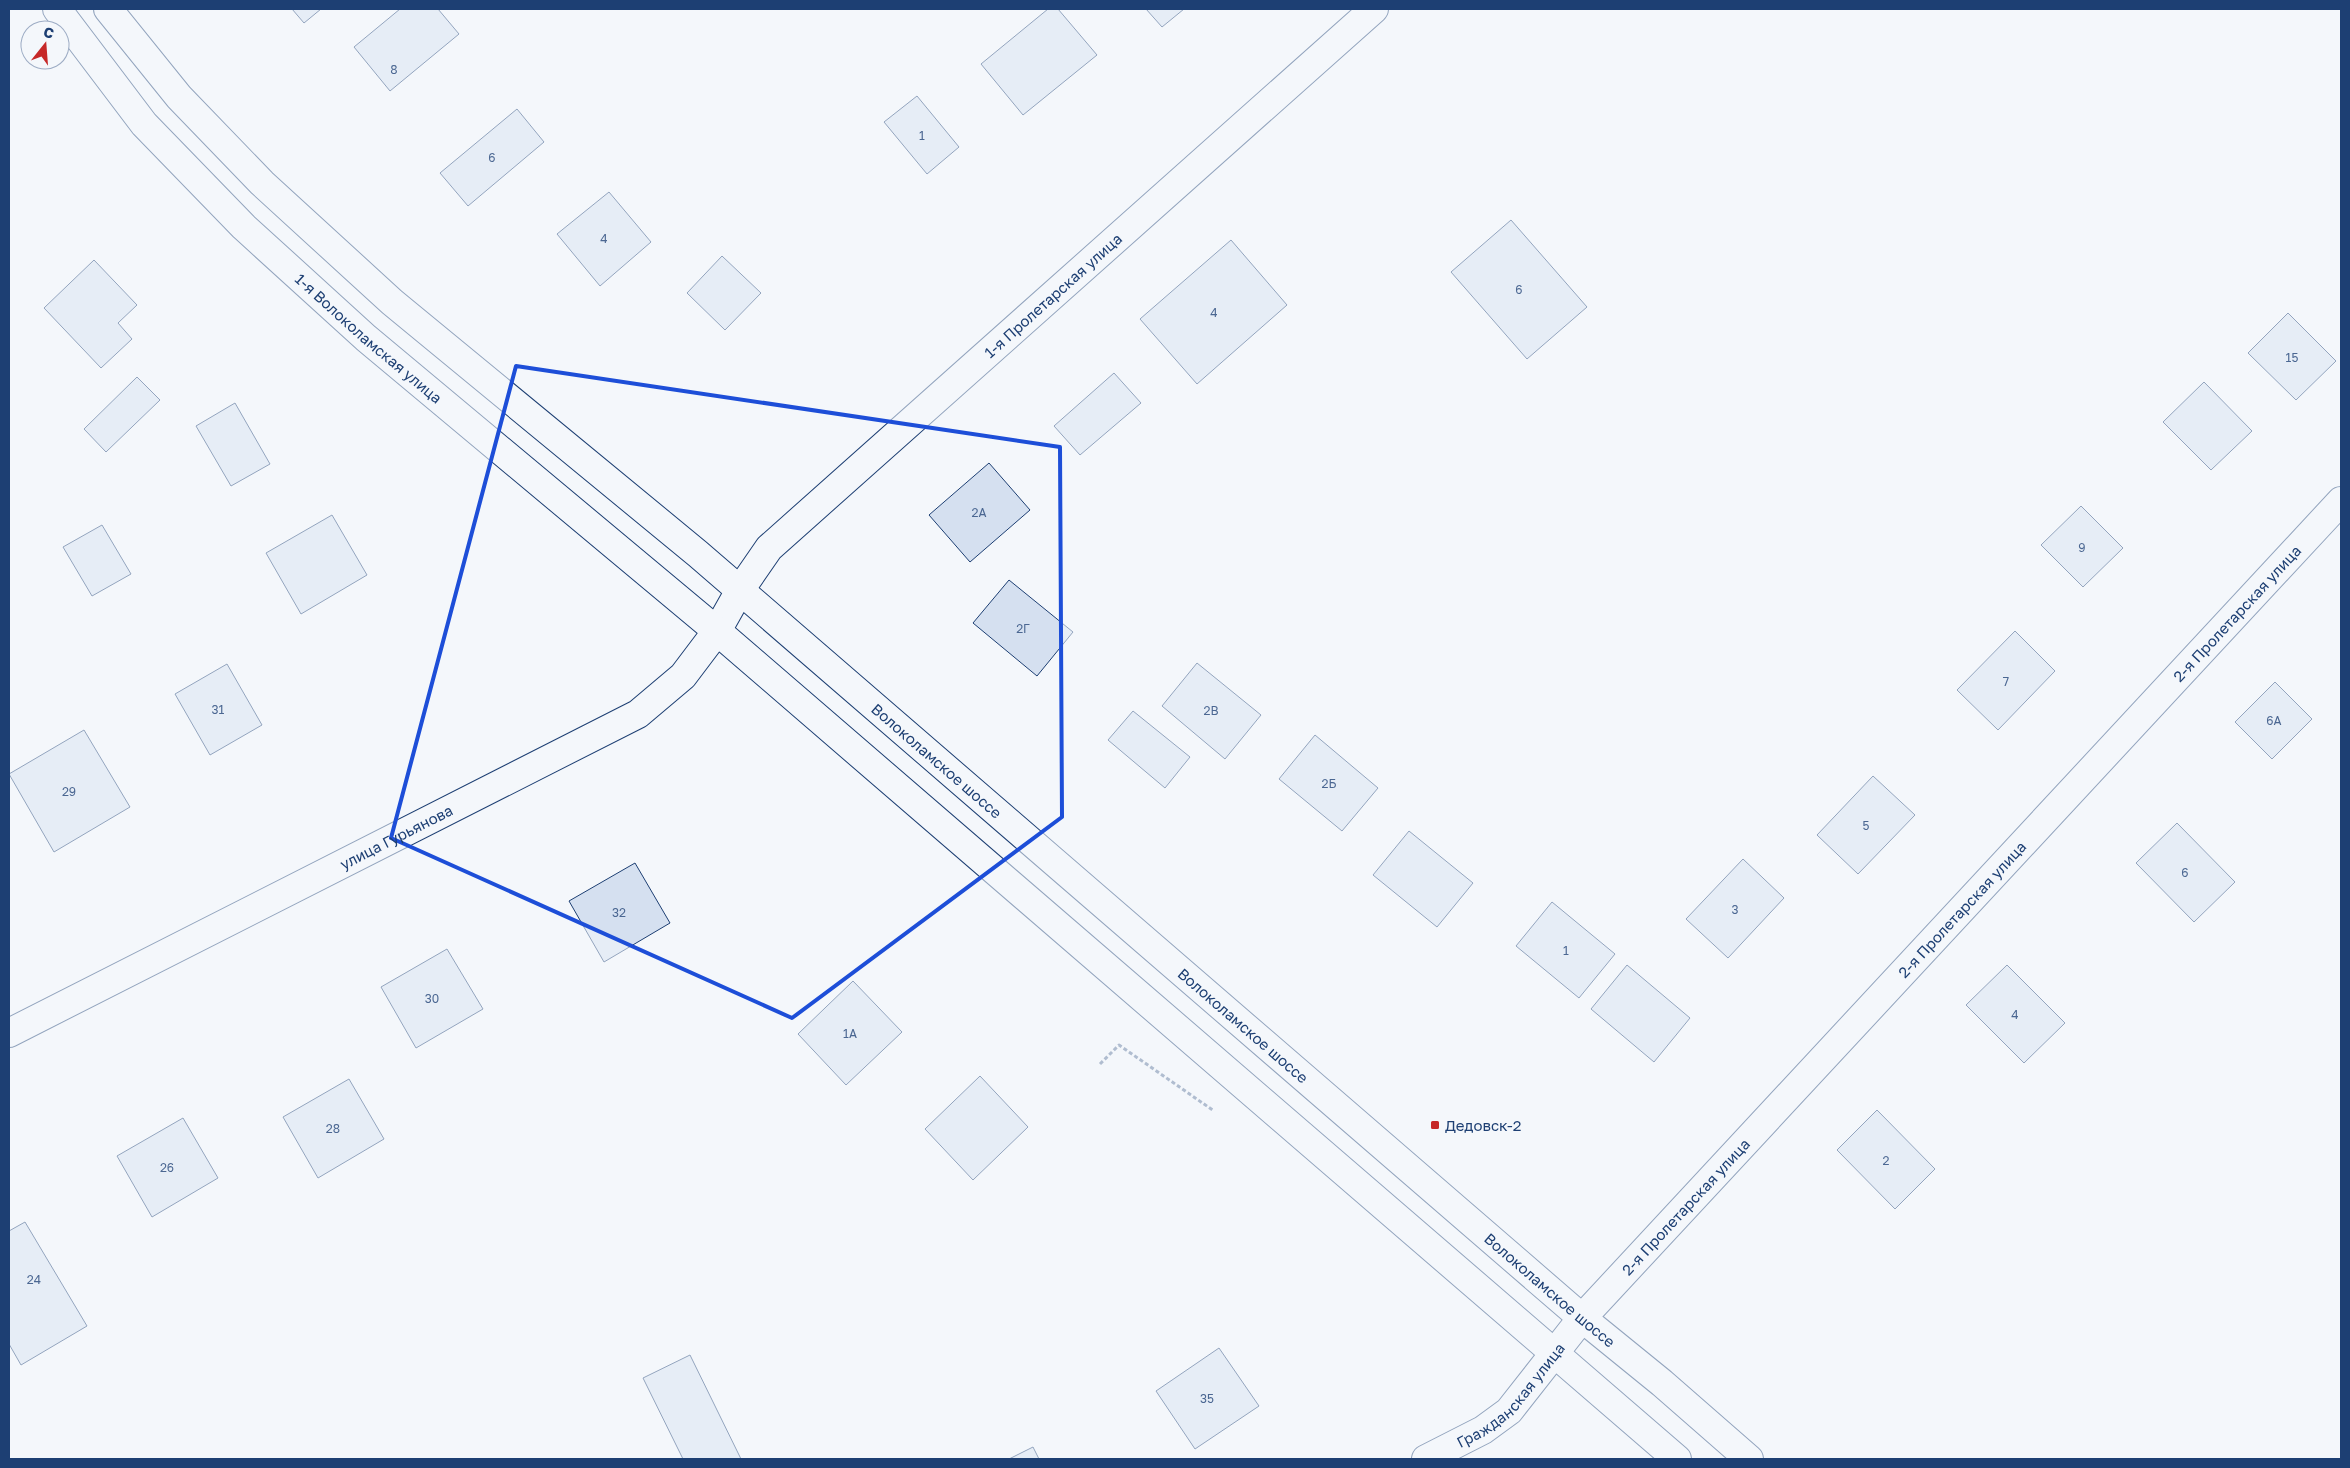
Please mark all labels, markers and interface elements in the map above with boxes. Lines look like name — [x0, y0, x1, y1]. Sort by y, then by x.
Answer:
north arrow — [20, 20, 70, 70]
text: С — [42, 23, 56, 42]
house number: 8 — [390, 62, 398, 77]
house number: 1 — [919, 128, 925, 143]
house number: 6 — [488, 150, 496, 165]
street label: 1-я Пролетарская улица — [980, 229, 1125, 361]
house number: 4 — [600, 231, 608, 246]
street label: 1-я Волоколамская улица — [292, 269, 446, 407]
house number: 6 — [1515, 282, 1523, 297]
house number: 4 — [1210, 305, 1218, 320]
house number: 15 — [2286, 350, 2298, 365]
house number: 2А — [971, 505, 987, 520]
house number: 9 — [2078, 540, 2086, 555]
street label: 2-я Пролетарская улица — [2169, 541, 2305, 685]
house number: 2Г — [1016, 621, 1030, 636]
house number: 7 — [2003, 674, 2009, 689]
street label: Волоколамское шоссе — [868, 699, 1006, 822]
house number: 31 — [212, 702, 225, 717]
house number: 2В — [1203, 703, 1219, 718]
house number: 6А — [2266, 713, 2282, 728]
house number: 2Б — [1322, 776, 1336, 791]
house number: 29 — [62, 784, 76, 799]
street label: улица Гурьянова — [337, 801, 456, 873]
house number: 5 — [1863, 818, 1870, 833]
street label: 2-я Пролетарская улица — [1894, 837, 2030, 981]
house number: 6 — [2181, 865, 2189, 880]
house number: 3 — [1731, 902, 1739, 917]
house number: 32 — [612, 905, 626, 920]
house number: 1 — [1563, 943, 1569, 958]
street label: Волоколамское шоссе — [1175, 964, 1312, 1087]
house number: 30 — [425, 991, 439, 1006]
house number: 4 — [2011, 1007, 2019, 1022]
house number: 1А — [843, 1026, 857, 1041]
place label: Дедовск-2 — [1445, 1116, 1522, 1134]
marker: Дедовск-2 — [1429, 1119, 1441, 1131]
house number: 28 — [326, 1121, 340, 1136]
street label: 2-я Пролетарская улица — [1618, 1135, 1753, 1279]
house number: 2 — [1883, 1153, 1890, 1168]
house number: 26 — [160, 1160, 174, 1175]
street label: Волоколамское шоссе — [1481, 1229, 1619, 1351]
house number: 24 — [27, 1272, 41, 1287]
street label: Гражданская улица — [1454, 1339, 1568, 1451]
house number: 35 — [1200, 1391, 1214, 1406]

